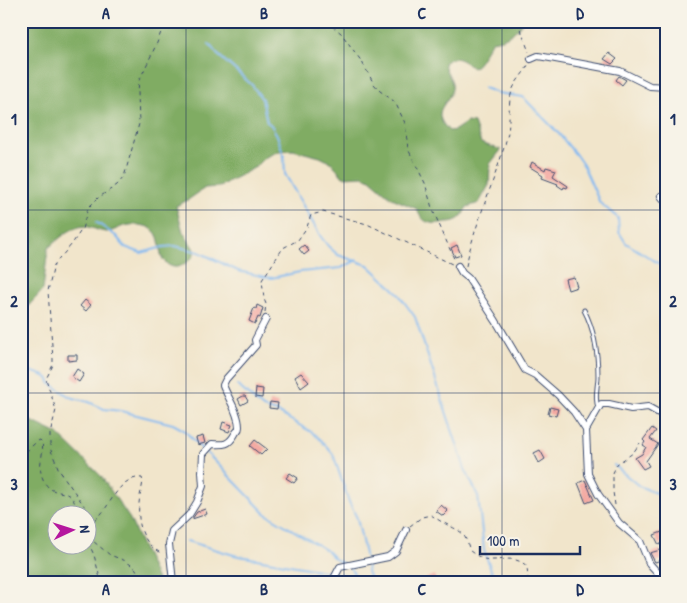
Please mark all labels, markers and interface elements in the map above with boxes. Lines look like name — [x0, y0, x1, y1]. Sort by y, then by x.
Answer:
text: A — [102, 2, 110, 24]
text: B — [260, 2, 268, 24]
text: C — [418, 2, 427, 24]
text: D — [576, 2, 584, 24]
text: 1 — [11, 108, 17, 130]
text: 1 — [670, 108, 676, 130]
text: 2 — [10, 290, 18, 312]
text: 2 — [669, 290, 677, 312]
text: 3 — [10, 473, 18, 495]
text: 3 — [669, 473, 677, 495]
north arrow — [48, 506, 98, 556]
scale bar — [480, 523, 580, 555]
text: N — [76, 525, 95, 534]
text: 100 m — [487, 530, 520, 551]
text: A — [102, 578, 110, 600]
text: B — [260, 578, 268, 600]
text: C — [418, 578, 427, 600]
text: D — [576, 578, 584, 600]

